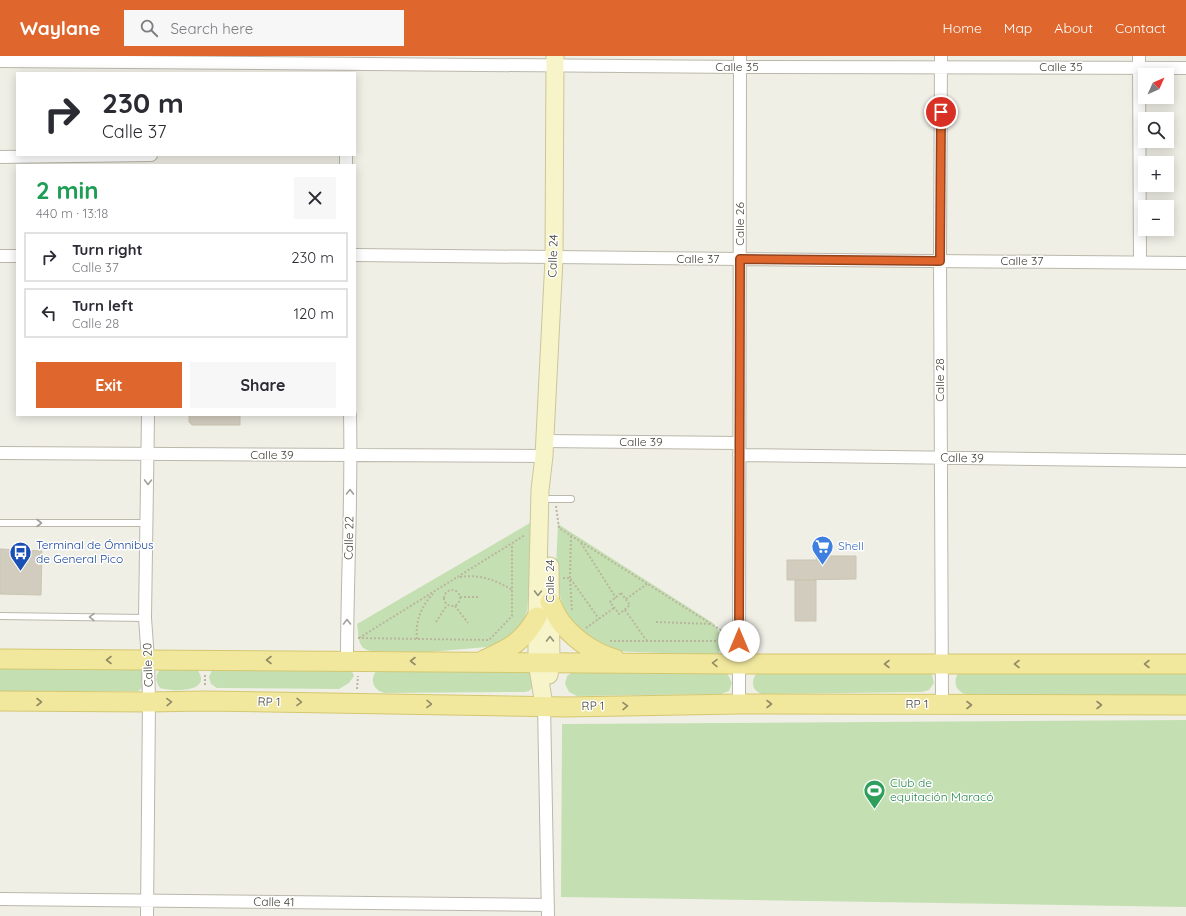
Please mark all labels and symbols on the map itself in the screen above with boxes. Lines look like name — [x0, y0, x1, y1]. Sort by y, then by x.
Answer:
street label: Calle 35 — [715, 59, 759, 74]
street label: Calle 35 — [1039, 59, 1083, 74]
north arrow — [1138, 68, 1174, 104]
pin — [924, 95, 958, 129]
street label: Calle 26 — [732, 202, 747, 246]
street label: Calle 24 — [544, 234, 561, 278]
street label: Calle 37 — [676, 251, 720, 266]
street label: Calle 37 — [1000, 253, 1044, 268]
street label: Calle 28 — [932, 358, 947, 402]
street label: Calle 39 — [619, 434, 663, 449]
street label: Calle 39 — [250, 447, 294, 462]
street label: Calle 39 — [940, 450, 984, 465]
one-way arrow — [143, 479, 152, 485]
one-way arrow — [346, 489, 354, 495]
street label: Calle 22 — [341, 516, 356, 560]
one-way arrow — [36, 519, 42, 527]
supermarket icon: Shell — [810, 533, 836, 566]
place label: Terminal de Ómnibus de General Pico — [36, 537, 154, 566]
place label: Shell — [838, 538, 864, 553]
bus stop icon: Terminal de Ómnibus de General Pico — [8, 539, 34, 572]
street label: Calle 24 — [542, 559, 557, 603]
one-way arrow — [533, 590, 542, 596]
one-way arrow — [89, 613, 95, 622]
one-way arrow — [343, 619, 351, 625]
position arrow — [718, 620, 760, 662]
one-way arrow — [546, 636, 555, 642]
street label: Calle 20 — [139, 643, 156, 687]
one-way arrow — [106, 655, 112, 664]
one-way arrow — [266, 656, 272, 664]
one-way arrow — [410, 657, 416, 665]
one-way arrow — [712, 659, 718, 668]
one-way arrow — [884, 660, 890, 668]
one-way arrow — [1014, 660, 1020, 668]
one-way arrow — [1144, 660, 1150, 668]
street label: RP 1 — [257, 694, 281, 709]
street label: RP 1 — [906, 696, 928, 711]
one-way arrow — [36, 698, 42, 706]
one-way arrow — [166, 698, 172, 706]
one-way arrow — [296, 698, 302, 706]
street label: RP 1 — [581, 698, 605, 713]
one-way arrow — [426, 700, 432, 708]
one-way arrow — [766, 700, 772, 708]
one-way arrow — [966, 701, 972, 709]
one-way arrow — [1096, 701, 1102, 709]
one-way arrow — [622, 702, 628, 710]
place label: Club de equitación Maracó — [890, 775, 993, 804]
sports icon: Club de equitación Maracó — [861, 777, 887, 810]
street label: Calle 41 — [253, 894, 295, 909]

